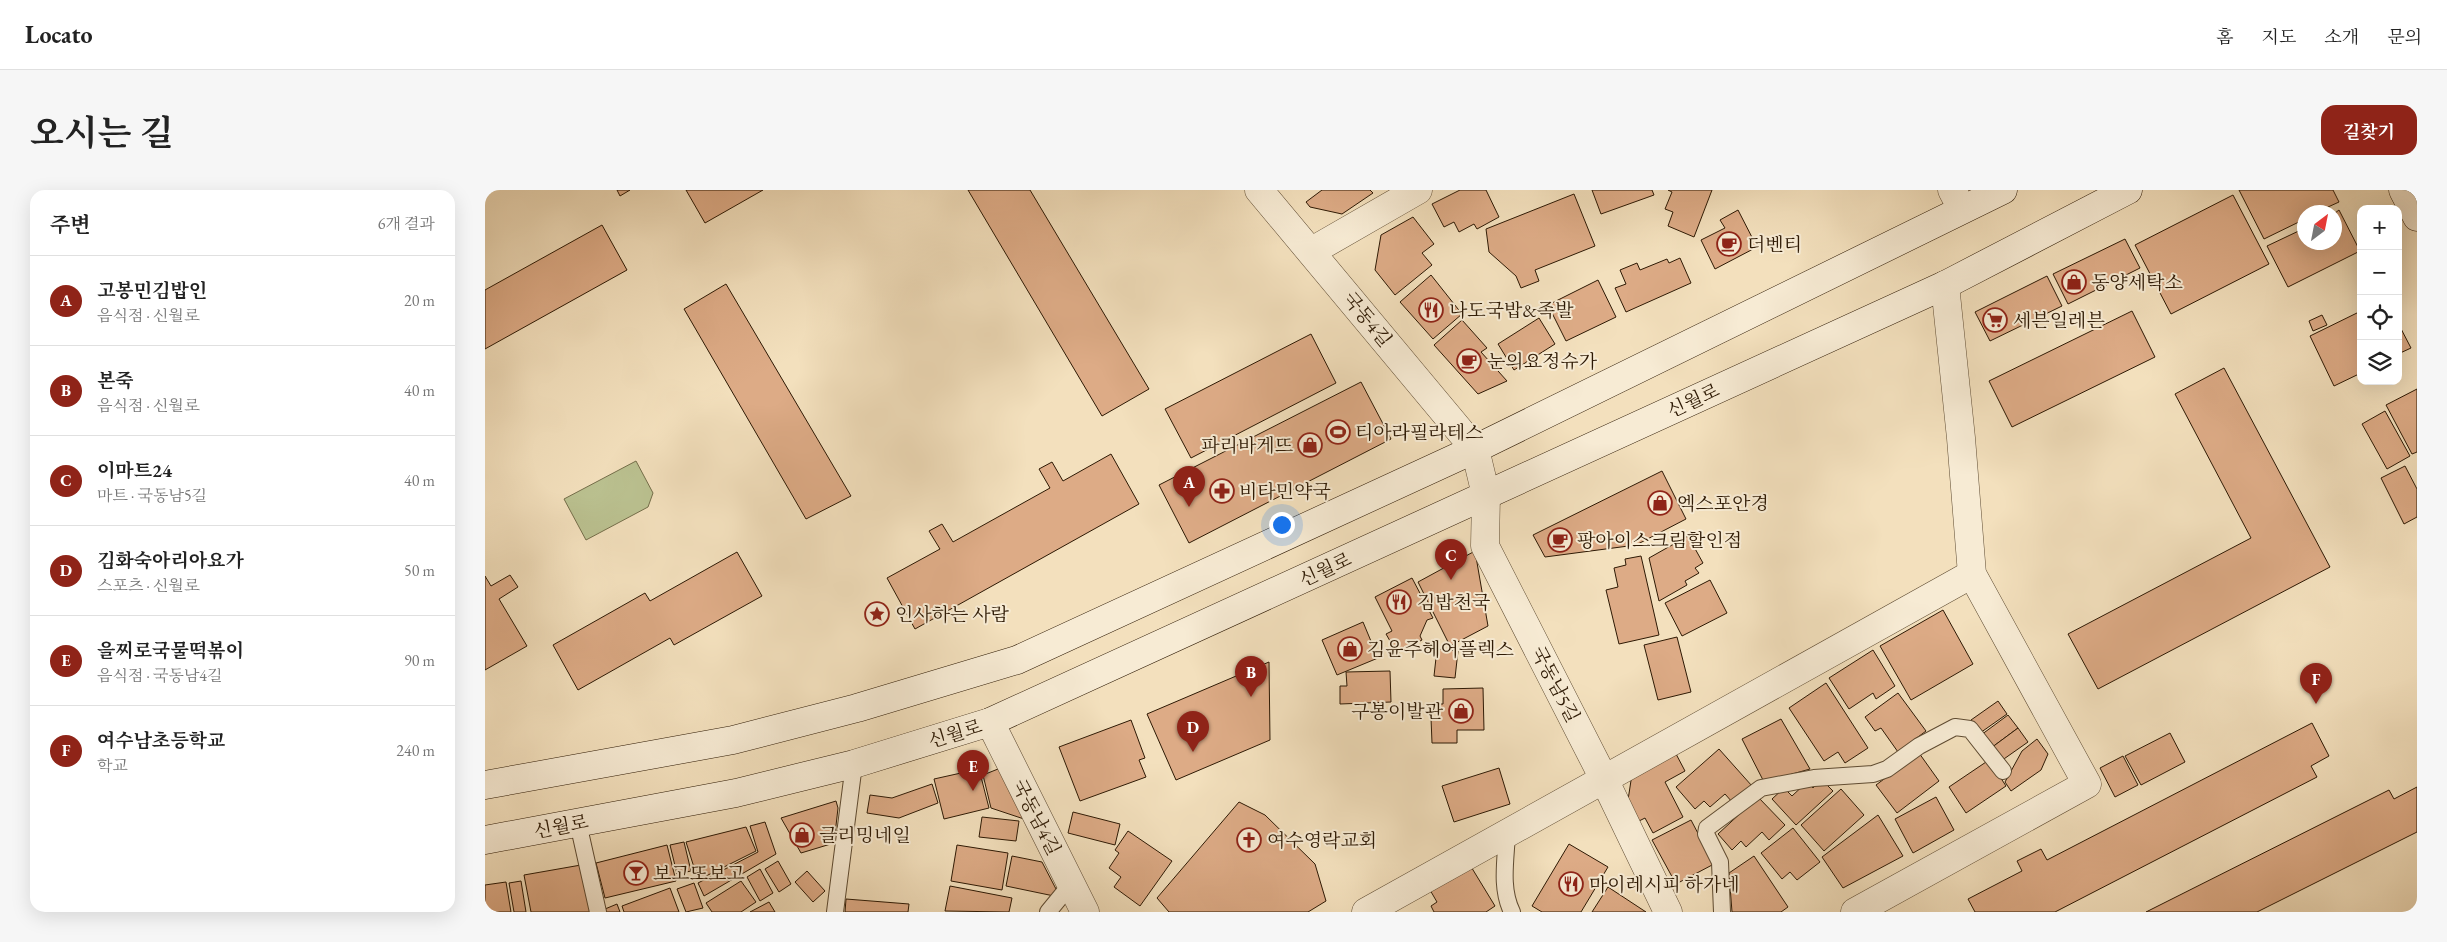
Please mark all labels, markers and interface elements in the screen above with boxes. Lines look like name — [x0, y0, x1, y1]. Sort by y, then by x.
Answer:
text: Locato — [25, 19, 93, 50]
text: 홈 — [2216, 25, 2234, 48]
text: 지도 — [2262, 25, 2296, 48]
text: 소개 — [2324, 25, 2359, 48]
text: 문의 — [2387, 25, 2422, 48]
button: 길찾기 — [2321, 105, 2417, 155]
text: 오시는 길 — [30, 110, 174, 155]
north arrow — [2297, 205, 2342, 250]
map controls — [2357, 205, 2402, 385]
button: + — [2357, 205, 2402, 250]
text: 주변 — [50, 211, 91, 238]
text: 6개 결과 — [378, 213, 435, 234]
cafe icon: 더벤티 — [1716, 231, 1742, 257]
place label: 더벤티 — [1747, 232, 1802, 257]
button: − — [2357, 250, 2402, 295]
shop icon: 동양세탁소 — [2061, 269, 2087, 295]
place label: 동양세탁소 — [2091, 270, 2183, 295]
text: 고봉민김밥인 — [97, 278, 207, 303]
street label: 국동4길 — [1338, 287, 1398, 352]
text: A — [60, 290, 72, 311]
text: 20 m — [404, 290, 435, 311]
button: locate — [2357, 295, 2402, 340]
restaurant icon: 나도국밥&족발 — [1418, 297, 1444, 323]
place label: 나도국밥&족발 — [1449, 298, 1574, 323]
text: 음식점 · 신월로 — [97, 305, 199, 326]
supermarket icon: 세븐일레븐 — [1982, 307, 2008, 333]
place label: 세븐일레븐 — [2013, 308, 2105, 333]
button: layers — [2357, 340, 2402, 385]
cafe icon: 눈의요정슈가 — [1456, 348, 1482, 374]
place label: 눈의요정슈가 — [1487, 349, 1598, 374]
text: 본죽 — [97, 368, 134, 393]
street label: 신월로 — [1663, 377, 1723, 423]
text: B — [61, 380, 71, 401]
text: 40 m — [404, 380, 435, 401]
text: 음식점 · 신월로 — [97, 395, 199, 416]
sports icon: 티아라필라테스 — [1325, 419, 1351, 445]
place label: 티아라필라테스 — [1355, 420, 1483, 445]
shop icon: 파리바게뜨 — [1297, 432, 1323, 458]
place label: 파리바게뜨 — [1201, 433, 1293, 458]
text: 이마트24 — [97, 458, 172, 483]
pin: A — [1173, 466, 1205, 507]
text: C — [60, 470, 72, 491]
text: 40 m — [404, 470, 435, 491]
pharmacy icon: 비타민약국 — [1209, 478, 1235, 504]
place label: 비타민약국 — [1239, 479, 1331, 504]
text: 마트 · 국동남5길 — [97, 485, 207, 506]
shop icon: 엑스포안경 — [1647, 490, 1673, 516]
place label: 엑스포안경 — [1677, 491, 1769, 516]
your location — [1269, 512, 1295, 538]
cafe icon: 팡아이스크림할인점 — [1547, 527, 1573, 553]
place label: 팡아이스크림할인점 — [1577, 528, 1742, 553]
pin: C — [1435, 539, 1467, 580]
street label: 신월로 — [1295, 546, 1355, 592]
text: 김화숙아리아요가 — [97, 548, 244, 573]
text: D — [60, 560, 72, 581]
text: 50 m — [404, 560, 435, 581]
text: 스포츠 · 신월로 — [97, 575, 199, 596]
restaurant icon: 김밥천국 — [1386, 589, 1412, 615]
place label: 김밥천국 — [1417, 590, 1490, 615]
place icon: 인사하는 사람 — [864, 601, 890, 627]
place label: 인사하는 사람 — [895, 602, 1010, 627]
shop icon: 김윤주헤어플렉스 — [1337, 636, 1363, 662]
place label: 김윤주헤어플렉스 — [1367, 637, 1514, 662]
text: 을찌로국물떡볶이 — [97, 638, 244, 663]
street label: 국동남5길 — [1526, 642, 1585, 727]
text: E — [61, 650, 71, 671]
text: 90 m — [404, 650, 435, 671]
pin: B — [1235, 656, 1267, 697]
pin: F — [2300, 663, 2332, 704]
text: 음식점 · 국동남4길 — [97, 665, 222, 686]
shop icon: 구봉이발관 — [1448, 698, 1474, 724]
place label: 구봉이발관 — [1351, 699, 1444, 724]
pin: D — [1177, 711, 1209, 752]
street label: 신월로 — [925, 713, 985, 753]
text: 여수남초등학교 — [97, 728, 225, 753]
text: F — [62, 740, 70, 761]
text: 240 m — [396, 740, 435, 761]
pin: E — [957, 750, 989, 791]
text: 학교 — [97, 755, 128, 776]
street label: 국동남4길 — [1007, 775, 1066, 860]
street label: 신월로 — [532, 809, 591, 844]
shop icon: 글리밍네일 — [789, 822, 815, 848]
place label: 글리밍네일 — [819, 823, 911, 848]
church icon: 여수영락교회 — [1236, 827, 1262, 853]
place label: 여수영락교회 — [1267, 828, 1377, 853]
bar icon: 보고또보고 — [623, 860, 649, 886]
place label: 보고또보고 — [653, 861, 745, 886]
restaurant icon: 마이레시피 하가네 — [1558, 871, 1584, 897]
place label: 마이레시피 하가네 — [1589, 872, 1740, 897]

